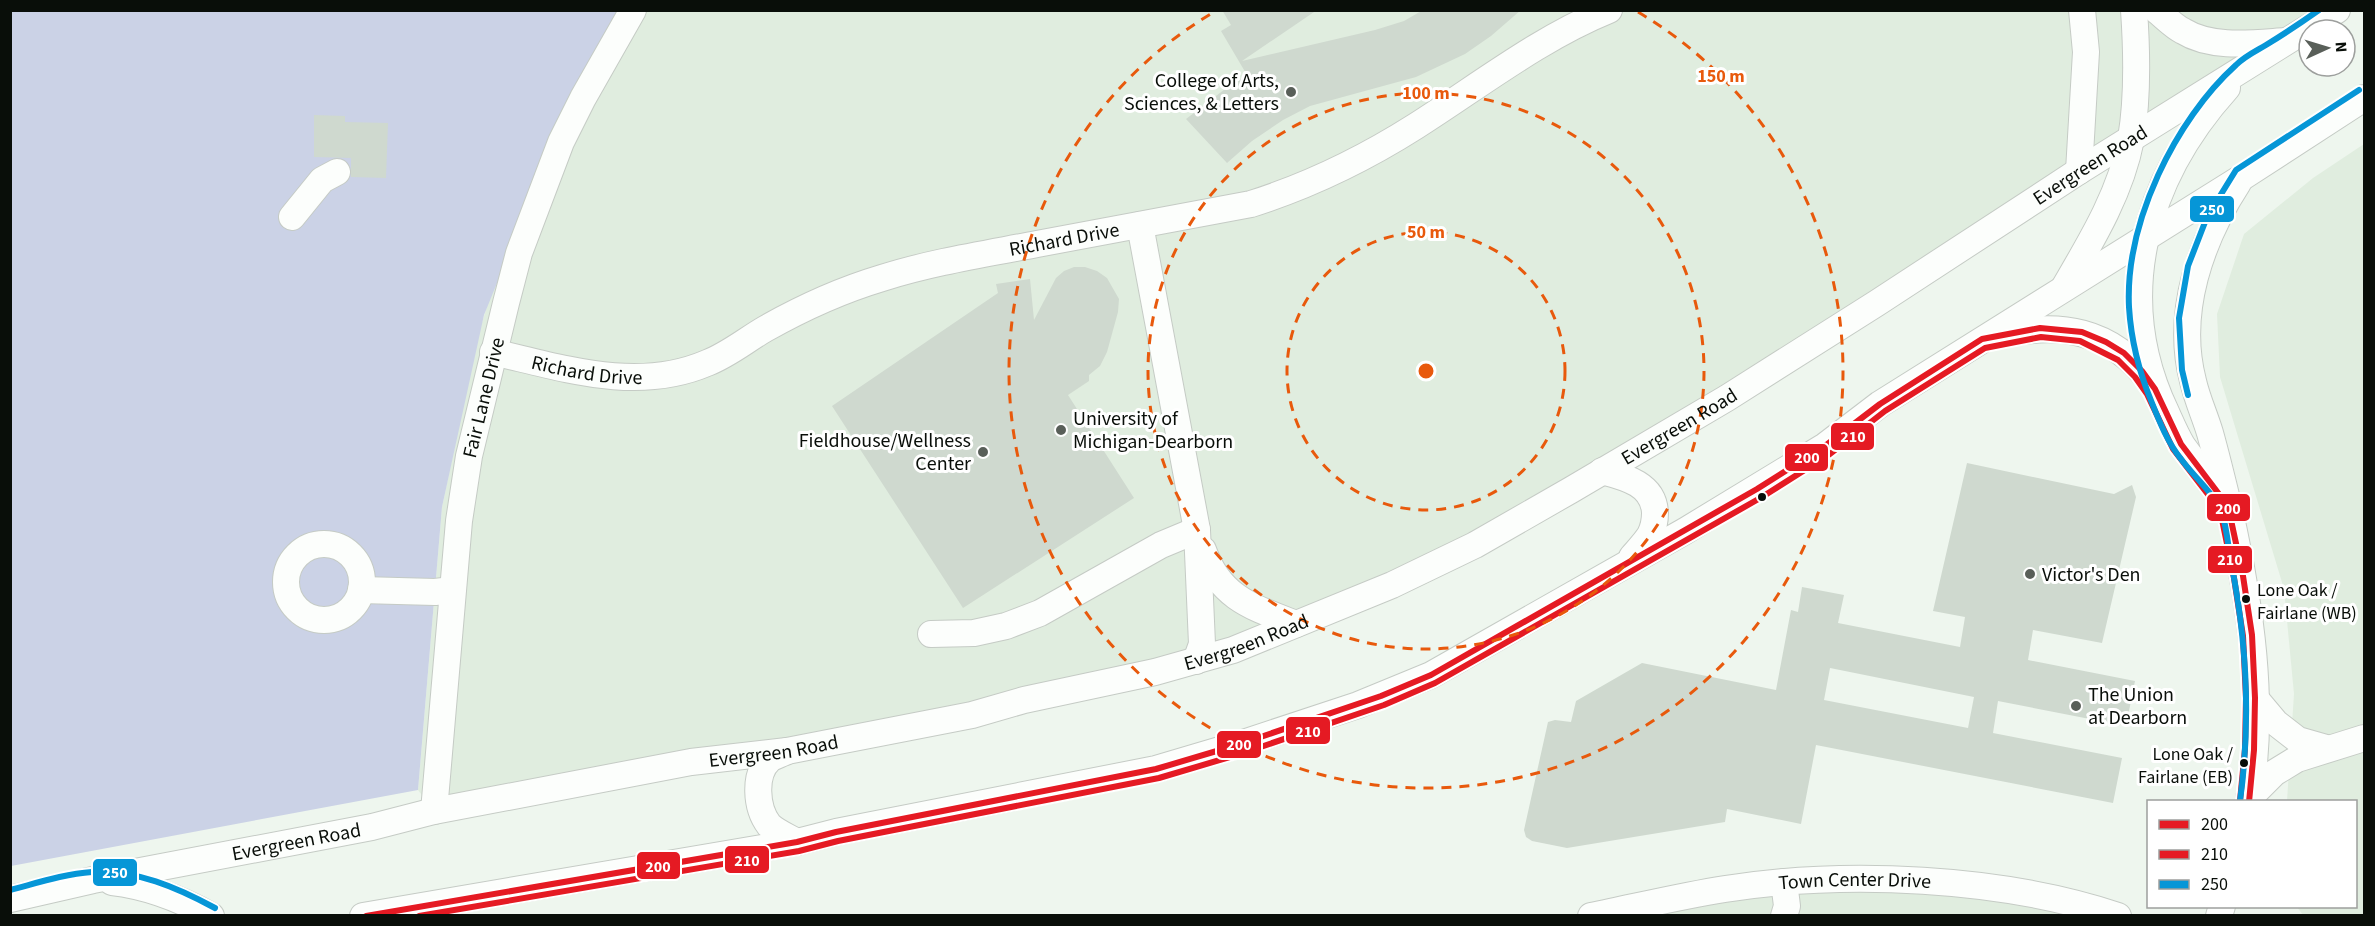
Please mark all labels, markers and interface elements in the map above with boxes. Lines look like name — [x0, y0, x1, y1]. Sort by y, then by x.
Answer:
north arrow — [2297, 18, 2357, 78]
text: N — [2330, 41, 2352, 53]
text: 150 m — [1697, 64, 1745, 89]
place label: College of Arts, Sciences, & Letters — [1124, 67, 1279, 118]
text: 100 m — [1402, 81, 1450, 106]
marker: College of Arts, Sciences, & Letters — [1284, 85, 1298, 99]
street label: Evergreen Road — [2028, 119, 2153, 213]
line badge: 250 — [2189, 195, 2235, 223]
text: 250 — [2199, 199, 2225, 221]
street label: Richard Drive — [1007, 216, 1122, 264]
text: 50 m — [1407, 220, 1445, 245]
street label: Fair Lane Drive — [456, 334, 512, 461]
street label: Richard Drive — [529, 349, 643, 392]
centre of rings — [1416, 361, 1436, 381]
street label: Evergreen Road — [1616, 382, 1743, 472]
place label: University of Michigan-Dearborn — [1073, 405, 1233, 456]
line badge: 210 — [1830, 422, 1875, 451]
marker: University of Michigan-Dearborn — [1054, 423, 1068, 437]
text: 210 — [1840, 426, 1866, 448]
place label: Fieldhouse/Wellness Center — [799, 427, 971, 478]
line badge: 200 — [1784, 443, 1829, 472]
marker: Fieldhouse/Wellness Center — [976, 445, 990, 459]
text: 200 — [1794, 447, 1820, 469]
unlabelled marker — [1756, 491, 1768, 503]
line badge: 200 — [2206, 493, 2251, 522]
text: 200 — [2215, 498, 2241, 520]
line badge: 210 — [2207, 545, 2253, 574]
text: 210 — [2217, 549, 2243, 571]
place label: Victor's Den — [2042, 561, 2141, 589]
marker: Victor's Den — [2023, 567, 2037, 581]
place label: Lone Oak / Fairlane (WB) — [2257, 578, 2357, 626]
marker: Lone Oak / Fairlane (WB) — [2240, 593, 2252, 605]
street label: Evergreen Road — [1181, 608, 1313, 678]
place label: The Union at Dearborn — [2088, 681, 2187, 732]
marker: The Union at Dearborn — [2069, 699, 2083, 713]
line badge: 210 — [1285, 716, 1331, 745]
text: 210 — [1295, 721, 1321, 743]
street label: Evergreen Road — [707, 728, 841, 775]
line badge: 200 — [1216, 730, 1262, 759]
text: 200 — [1226, 734, 1252, 756]
place label: Lone Oak / Fairlane (EB) — [2138, 742, 2234, 790]
marker: Lone Oak / Fairlane (EB) — [2238, 757, 2250, 769]
legend — [2147, 800, 2357, 908]
text: 200 — [2201, 812, 2228, 837]
street label: Evergreen Road — [229, 816, 363, 868]
text: 210 — [2201, 842, 2228, 867]
line badge: 210 — [724, 845, 770, 874]
text: 210 — [734, 850, 760, 872]
line badge: 200 — [636, 851, 681, 880]
text: 200 — [645, 856, 671, 878]
line badge: 250 — [92, 858, 138, 887]
text: 250 — [102, 862, 128, 884]
street label: Town Center Drive — [1777, 866, 1932, 897]
text: 250 — [2201, 872, 2228, 897]

